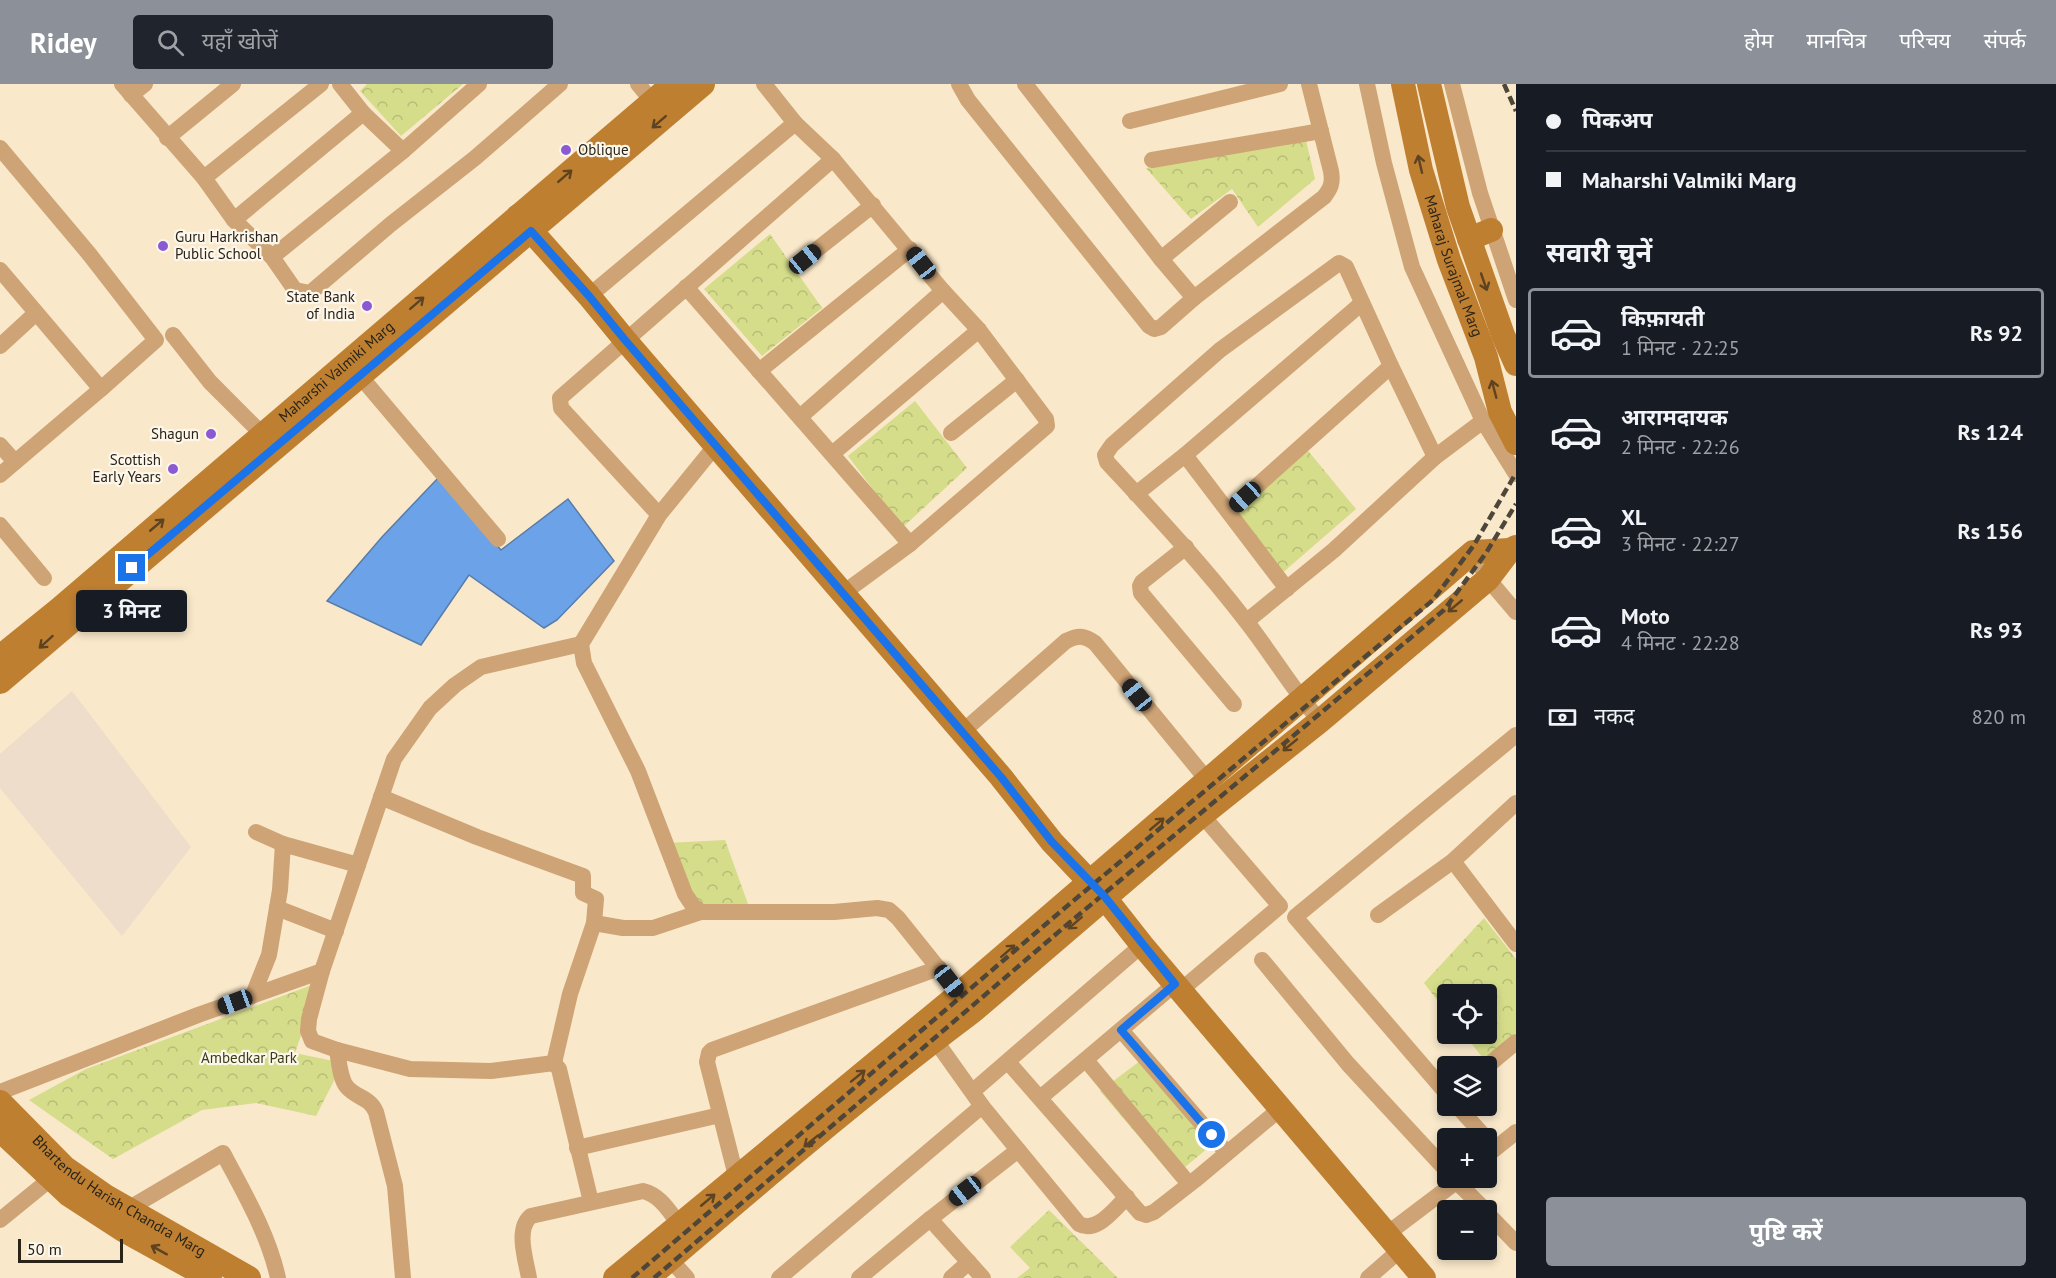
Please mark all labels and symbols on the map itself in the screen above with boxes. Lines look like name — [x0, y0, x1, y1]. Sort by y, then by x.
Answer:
one-way arrow — [652, 115, 667, 129]
place label: Oblique — [578, 140, 629, 159]
marker: Oblique — [559, 143, 573, 157]
one-way arrow — [1414, 155, 1425, 174]
one-way arrow — [557, 169, 573, 182]
street label: Maharaj Surajmal Marg — [1420, 193, 1487, 339]
place label: Guru Harkrishan Public School — [175, 227, 279, 263]
marker: Guru Harkrishan Public School — [156, 239, 170, 253]
car — [785, 241, 825, 277]
car — [903, 243, 939, 283]
one-way arrow — [1480, 272, 1491, 291]
place label: State Bank of India — [286, 287, 356, 323]
one-way arrow — [409, 296, 425, 309]
marker: State Bank of India — [360, 299, 374, 313]
street label: Maharshi Valmiki Marg — [274, 317, 398, 426]
one-way arrow — [1488, 380, 1500, 399]
place label: Shagun — [151, 424, 199, 443]
marker: Shagun — [204, 427, 218, 441]
place label: Scottish Early Years — [92, 450, 161, 486]
marker: Scottish Early Years — [166, 462, 180, 476]
car — [1226, 478, 1264, 516]
one-way arrow — [149, 518, 164, 532]
route end — [118, 554, 145, 581]
callout: 3 मिनट — [76, 589, 188, 631]
one-way arrow — [1448, 599, 1463, 613]
one-way arrow — [38, 635, 53, 649]
car — [1119, 675, 1155, 715]
one-way arrow — [1282, 738, 1298, 751]
one-way arrow — [1149, 818, 1165, 831]
one-way arrow — [1068, 916, 1083, 930]
one-way arrow — [1000, 944, 1015, 958]
car — [931, 961, 967, 1001]
car — [215, 987, 255, 1017]
park label: Ambedkar Park — [201, 1048, 298, 1067]
one-way arrow — [850, 1069, 866, 1082]
route start — [1198, 1121, 1225, 1148]
street label: Bhartendu Harish Chandra Marg — [29, 1131, 209, 1260]
one-way arrow — [803, 1134, 819, 1147]
car — [945, 1173, 985, 1209]
one-way arrow — [700, 1193, 715, 1207]
scale bar — [18, 1236, 123, 1264]
one-way arrow — [151, 1244, 168, 1256]

